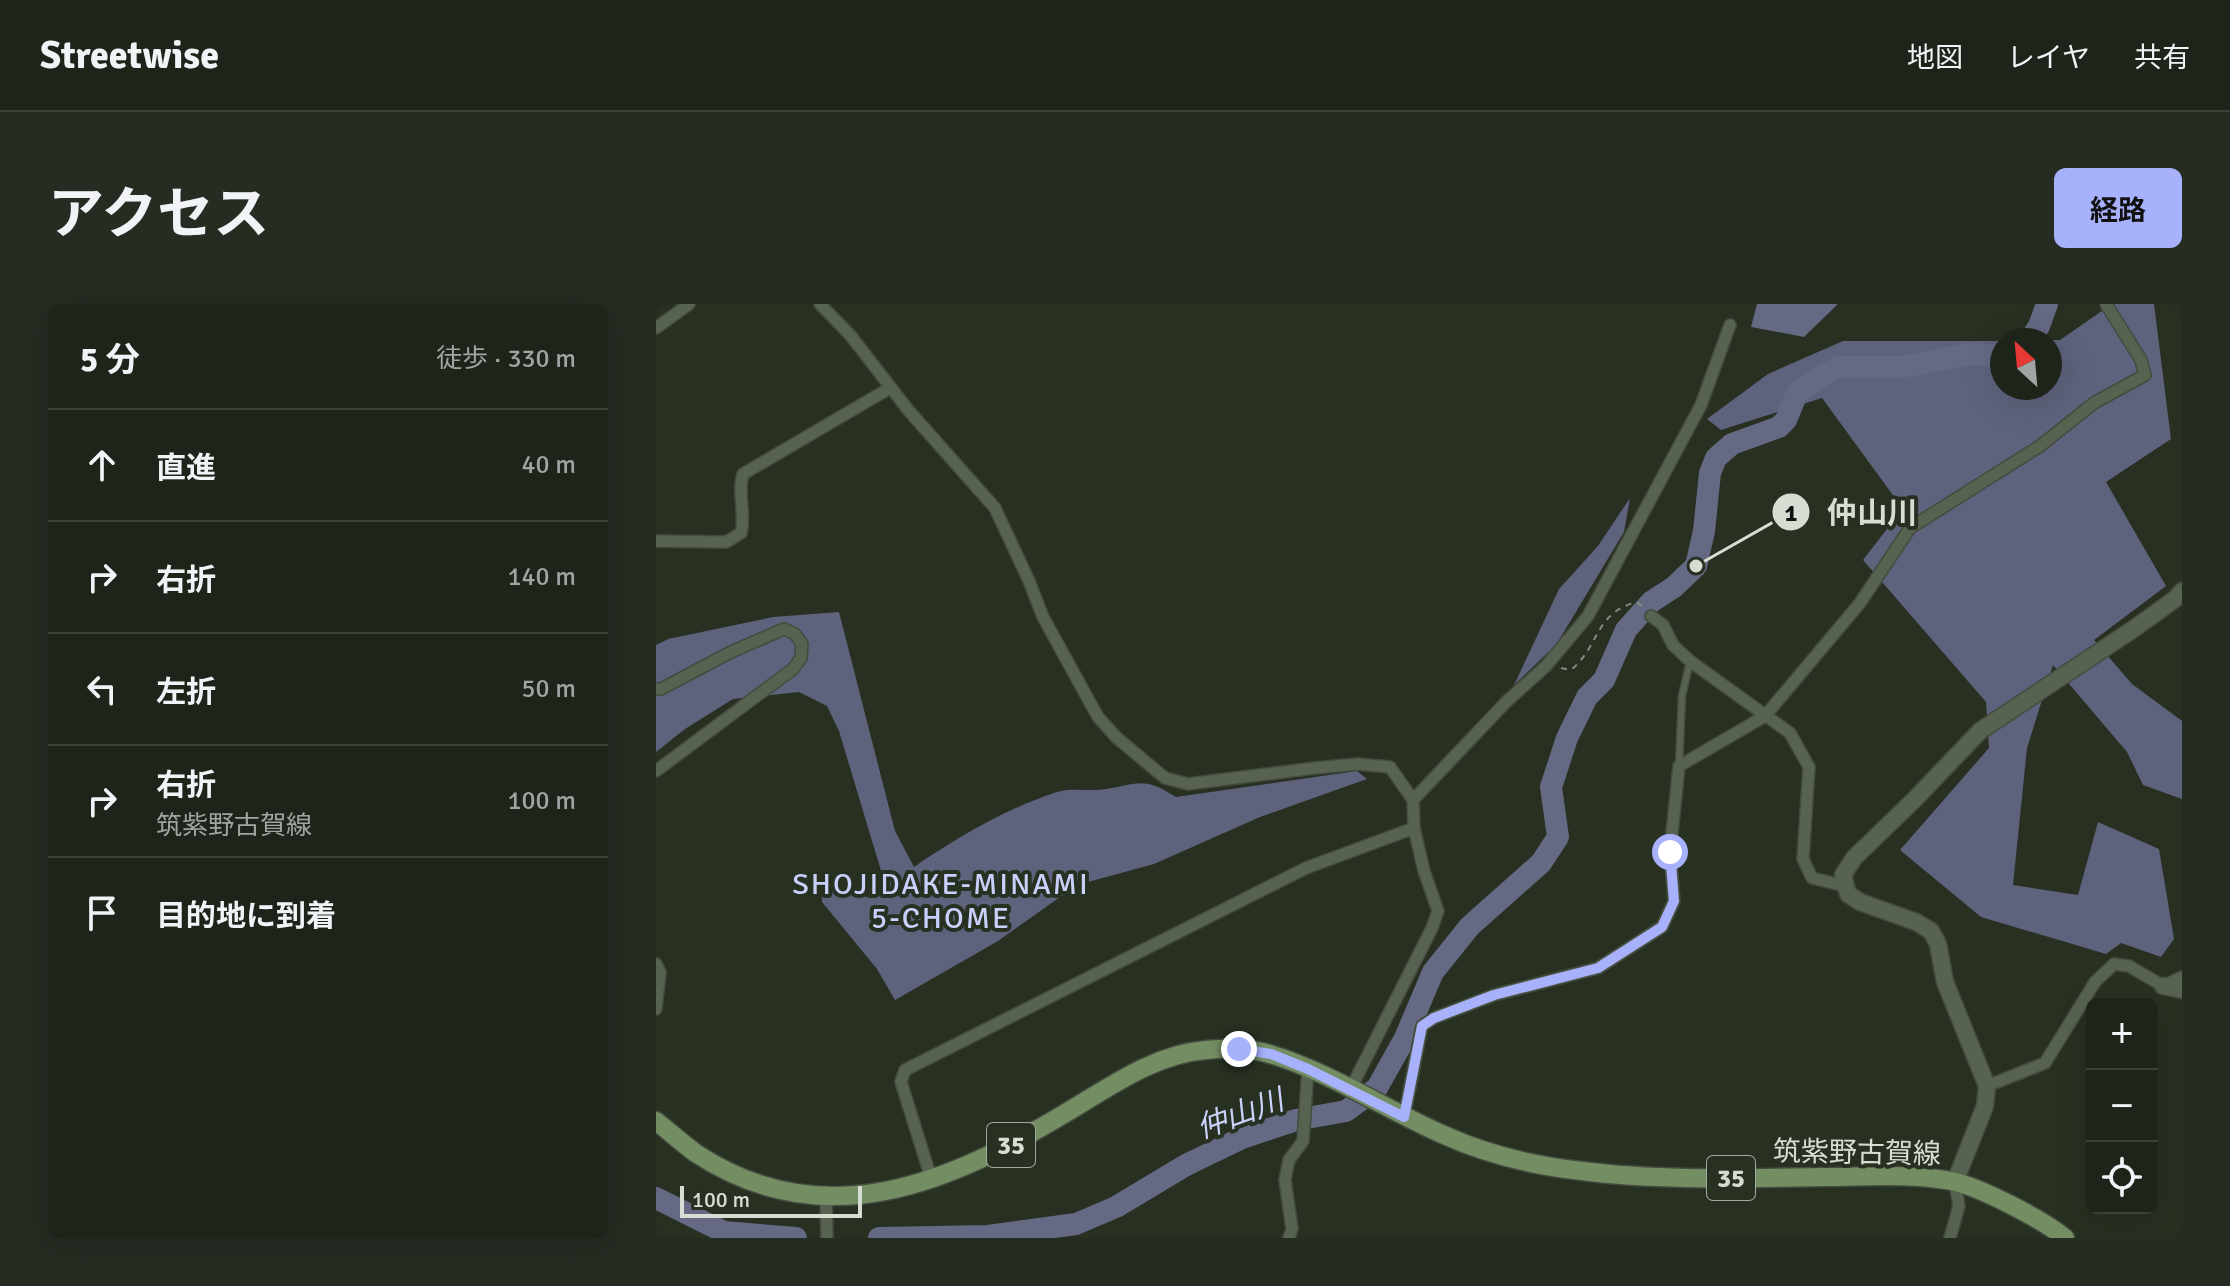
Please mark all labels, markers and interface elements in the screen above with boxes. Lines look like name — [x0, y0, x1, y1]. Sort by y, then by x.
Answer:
text: Streetwise — [40, 32, 219, 79]
text: 地図 — [1907, 41, 1963, 75]
text: レイヤ — [2007, 41, 2090, 75]
text: 共有 — [2134, 41, 2190, 75]
button: 経路 — [2054, 168, 2182, 248]
text: アクセス — [48, 180, 269, 249]
north arrow — [1990, 328, 2062, 400]
text: 5 分 — [80, 339, 140, 381]
text: 徒歩 · 330 m — [436, 343, 576, 375]
icon: ahead — [80, 443, 124, 487]
text: 40 m — [521, 449, 576, 481]
text: 直進 — [156, 450, 216, 487]
callout: 仲山川 — [1771, 485, 1933, 539]
text: 仲山川 — [1827, 495, 1917, 532]
text: 1 — [1785, 498, 1798, 528]
icon: right — [80, 555, 124, 599]
text: 140 m — [507, 561, 576, 593]
text: 右折 — [156, 562, 216, 599]
icon: left — [80, 667, 124, 711]
text: 50 m — [521, 673, 576, 705]
text: 左折 — [156, 674, 216, 711]
text: 右折 — [156, 767, 216, 804]
icon: right — [80, 779, 124, 823]
text: 100 m — [507, 785, 576, 817]
text: 筑紫野古賀線 — [156, 810, 312, 842]
route start — [1652, 834, 1688, 870]
district label: SHOJIDAKE-MINAMI 5-CHOME — [792, 866, 1090, 937]
icon: arrive — [80, 891, 124, 935]
text: 目的地に到着 — [156, 898, 336, 935]
map controls — [2086, 998, 2158, 1214]
button: + — [2086, 998, 2158, 1070]
route end — [1221, 1031, 1257, 1067]
button: − — [2086, 1070, 2158, 1142]
water label: 仲山川 — [1192, 1081, 1292, 1147]
road number: 35 — [987, 1123, 1035, 1167]
street label: 筑紫野古賀線 — [1773, 1135, 1941, 1171]
button: locate — [2086, 1142, 2158, 1214]
road number: 35 — [1707, 1156, 1755, 1200]
scale bar — [680, 1182, 862, 1218]
text: 100 m — [692, 1186, 750, 1213]

